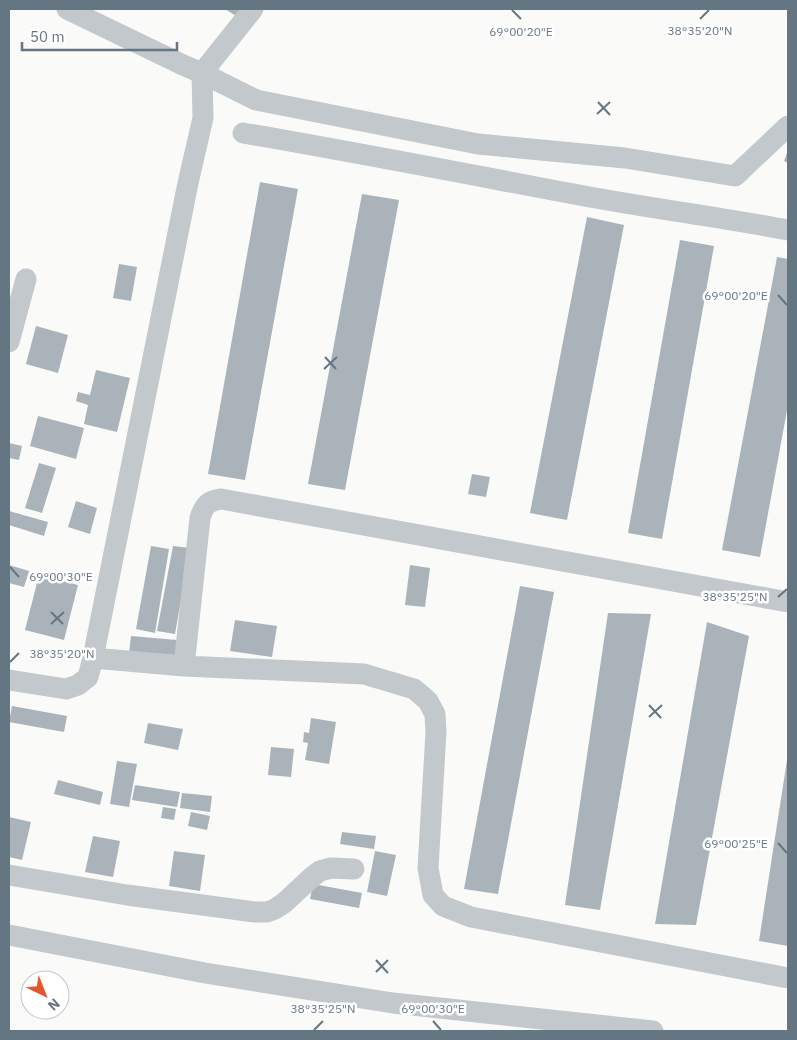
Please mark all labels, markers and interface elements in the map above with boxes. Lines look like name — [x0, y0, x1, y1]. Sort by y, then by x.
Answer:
scale bar — [22, 20, 178, 52]
text: 38°35'20"N — [667, 23, 733, 38]
text: 69°00'20"E — [489, 24, 553, 39]
text: 50 m — [30, 27, 65, 46]
text: 69°00'20"E — [704, 288, 768, 303]
text: 69°00'30"E — [29, 569, 93, 584]
text: 38°35'25"N — [702, 589, 768, 604]
text: 38°35'20"N — [29, 646, 95, 661]
text: 69°00'25"E — [704, 836, 768, 851]
north arrow — [20, 970, 70, 1020]
text: N — [44, 994, 64, 1015]
text: 38°35'25"N — [290, 1001, 356, 1016]
text: 69°00'30"E — [401, 1001, 465, 1016]

